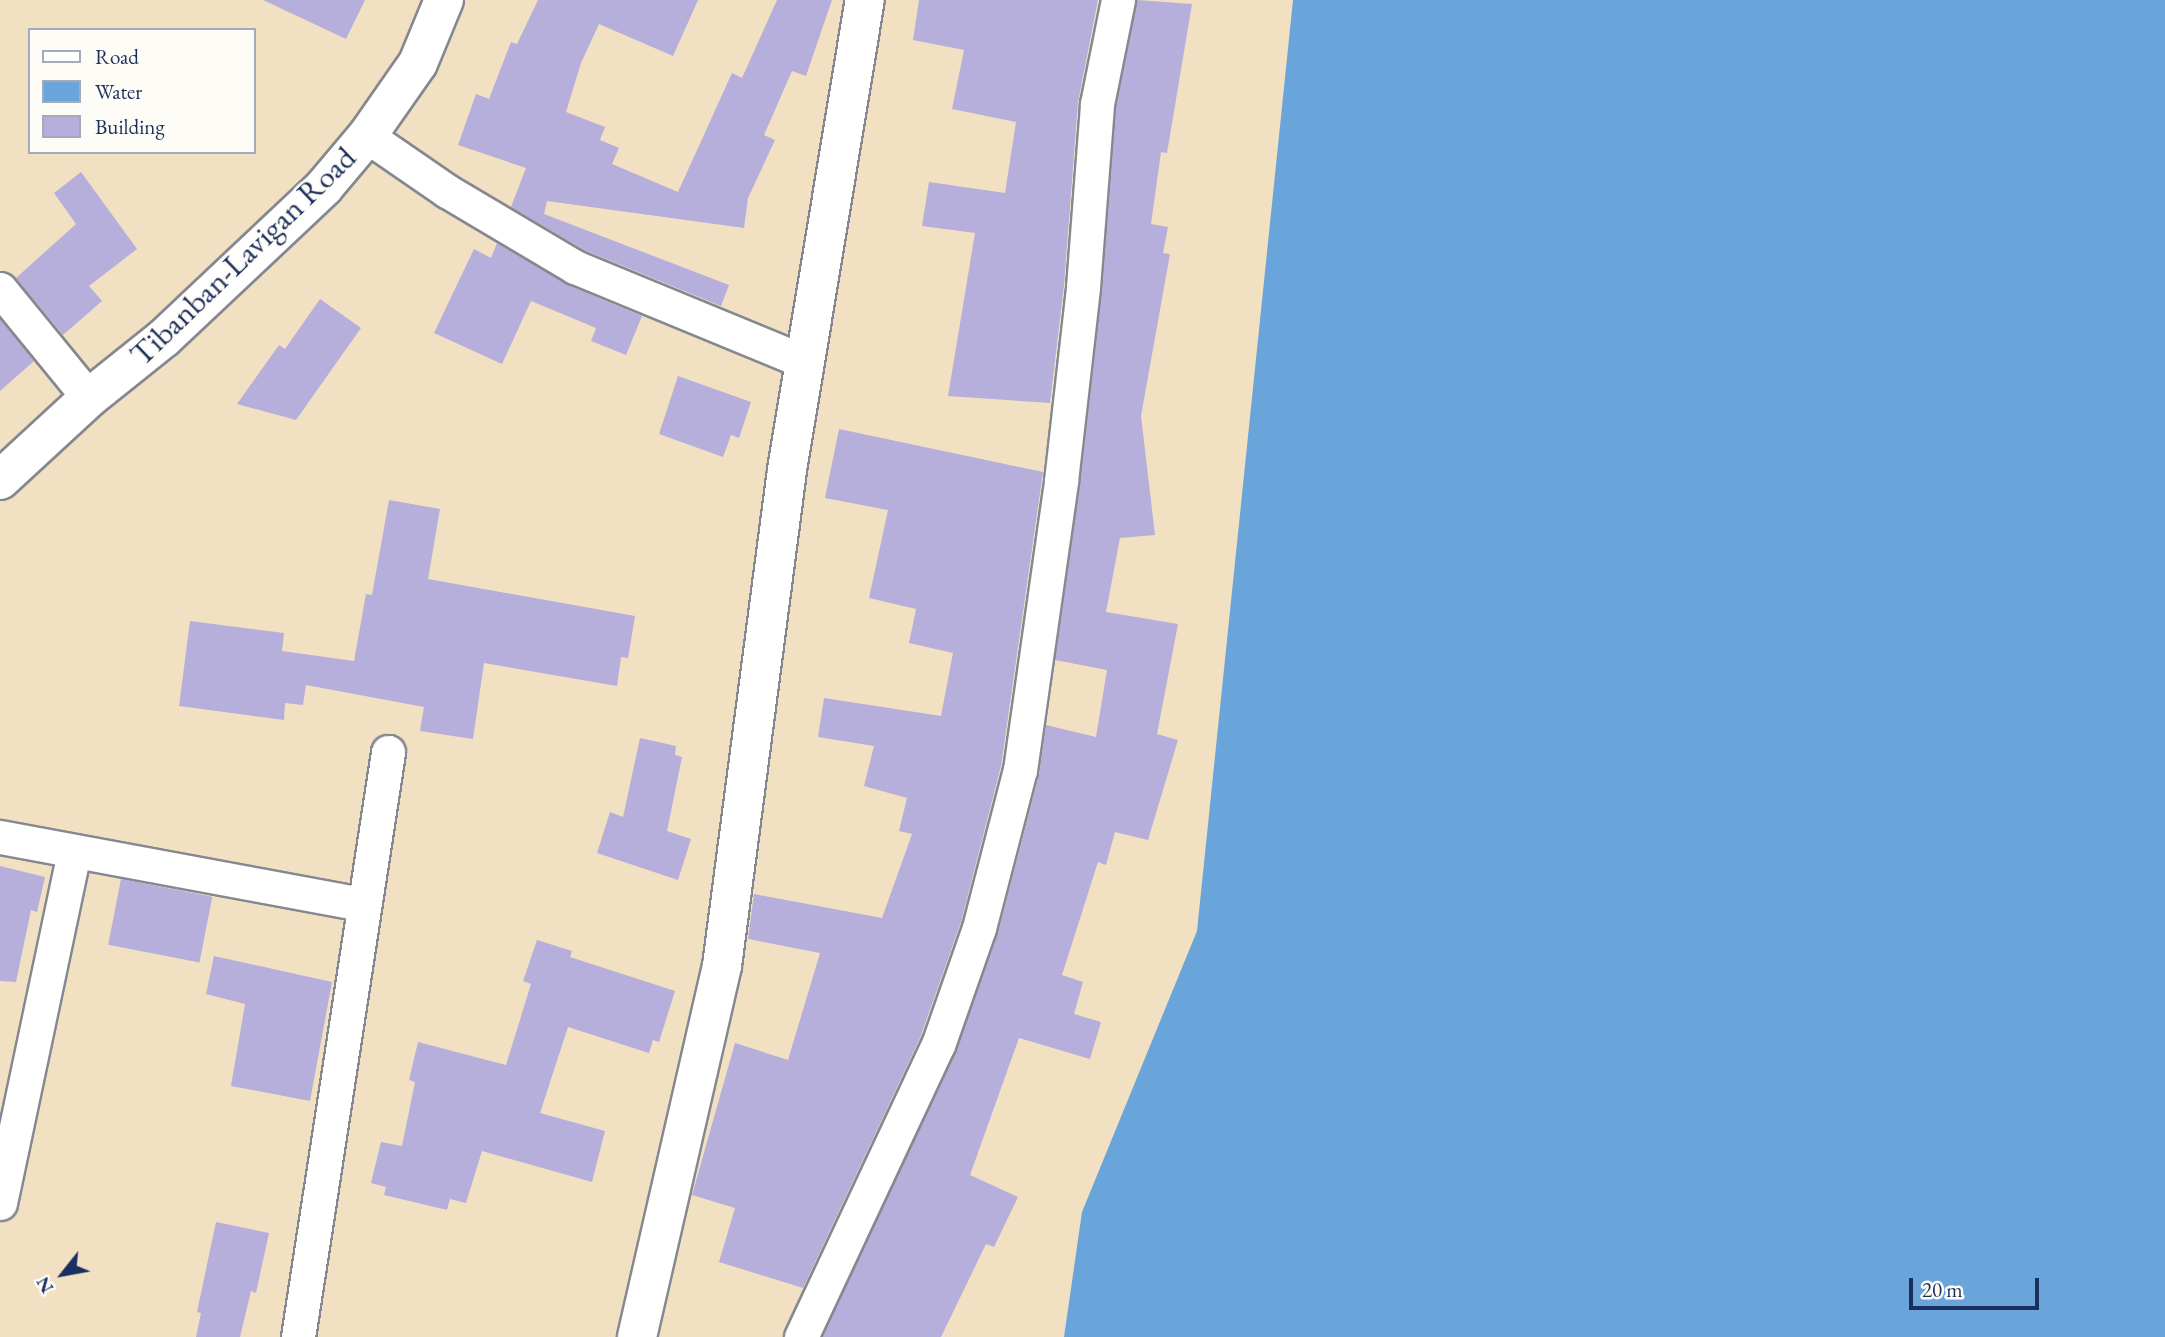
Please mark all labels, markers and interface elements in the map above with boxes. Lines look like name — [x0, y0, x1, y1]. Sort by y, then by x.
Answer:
legend — [28, 28, 256, 154]
text: Road — [95, 43, 139, 70]
text: Water — [95, 78, 142, 105]
text: Building — [95, 113, 165, 140]
street label: Tibanban-Lavigan Road — [122, 138, 364, 374]
north arrow — [28, 1239, 98, 1309]
scale bar — [1913, 1264, 2042, 1308]
text: N — [30, 1272, 59, 1298]
text: 20 m — [1922, 1276, 1963, 1303]

